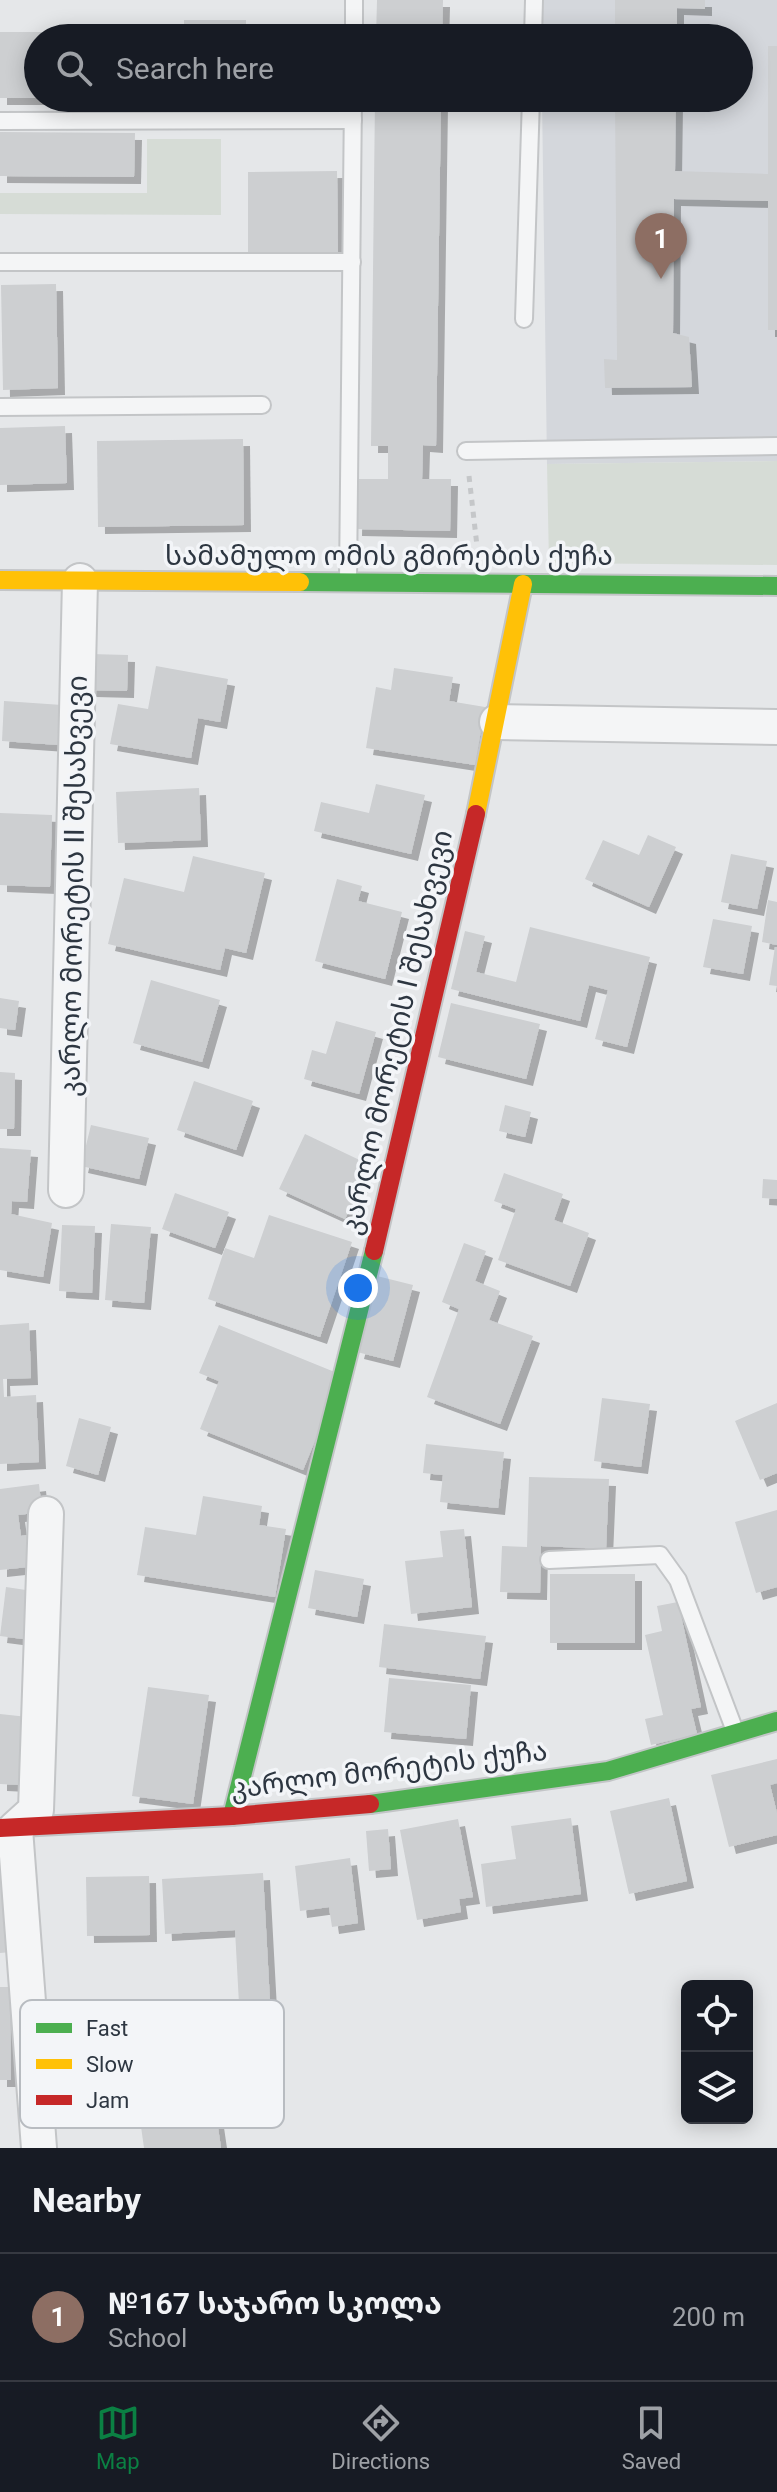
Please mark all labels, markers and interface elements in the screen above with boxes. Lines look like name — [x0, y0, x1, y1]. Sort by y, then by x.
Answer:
search box — [24, 24, 753, 112]
icon: search — [52, 46, 96, 90]
text: Search here — [116, 51, 274, 86]
pin: 1 — [635, 213, 687, 279]
street label: სამამულო ომის გმირების ქუჩა — [165, 539, 613, 572]
street label: კარლო მორეტის II შესახვევი — [53, 675, 94, 1097]
street label: კარლო მორეტის I შესახვევი — [334, 827, 459, 1238]
your location — [338, 1268, 378, 1308]
street label: კარლო მორეტის ქუჩა — [229, 1734, 549, 1805]
map controls — [681, 1980, 753, 2124]
button: locate — [681, 1980, 753, 2052]
legend — [20, 2000, 284, 2128]
text: Fast — [86, 2016, 128, 2041]
text: Slow — [86, 2052, 134, 2077]
button: layers — [681, 2052, 753, 2124]
text: Jam — [86, 2088, 129, 2113]
text: Nearby — [32, 2180, 141, 2220]
text: №167 საჯარო სკოლა — [108, 2286, 442, 2321]
text: 1 — [51, 2302, 65, 2332]
text: 200 m — [672, 2302, 745, 2332]
text: School — [108, 2323, 187, 2353]
tab: Map — [96, 2401, 140, 2474]
tab: Directions — [331, 2401, 430, 2474]
tab: Saved — [622, 2401, 681, 2474]

